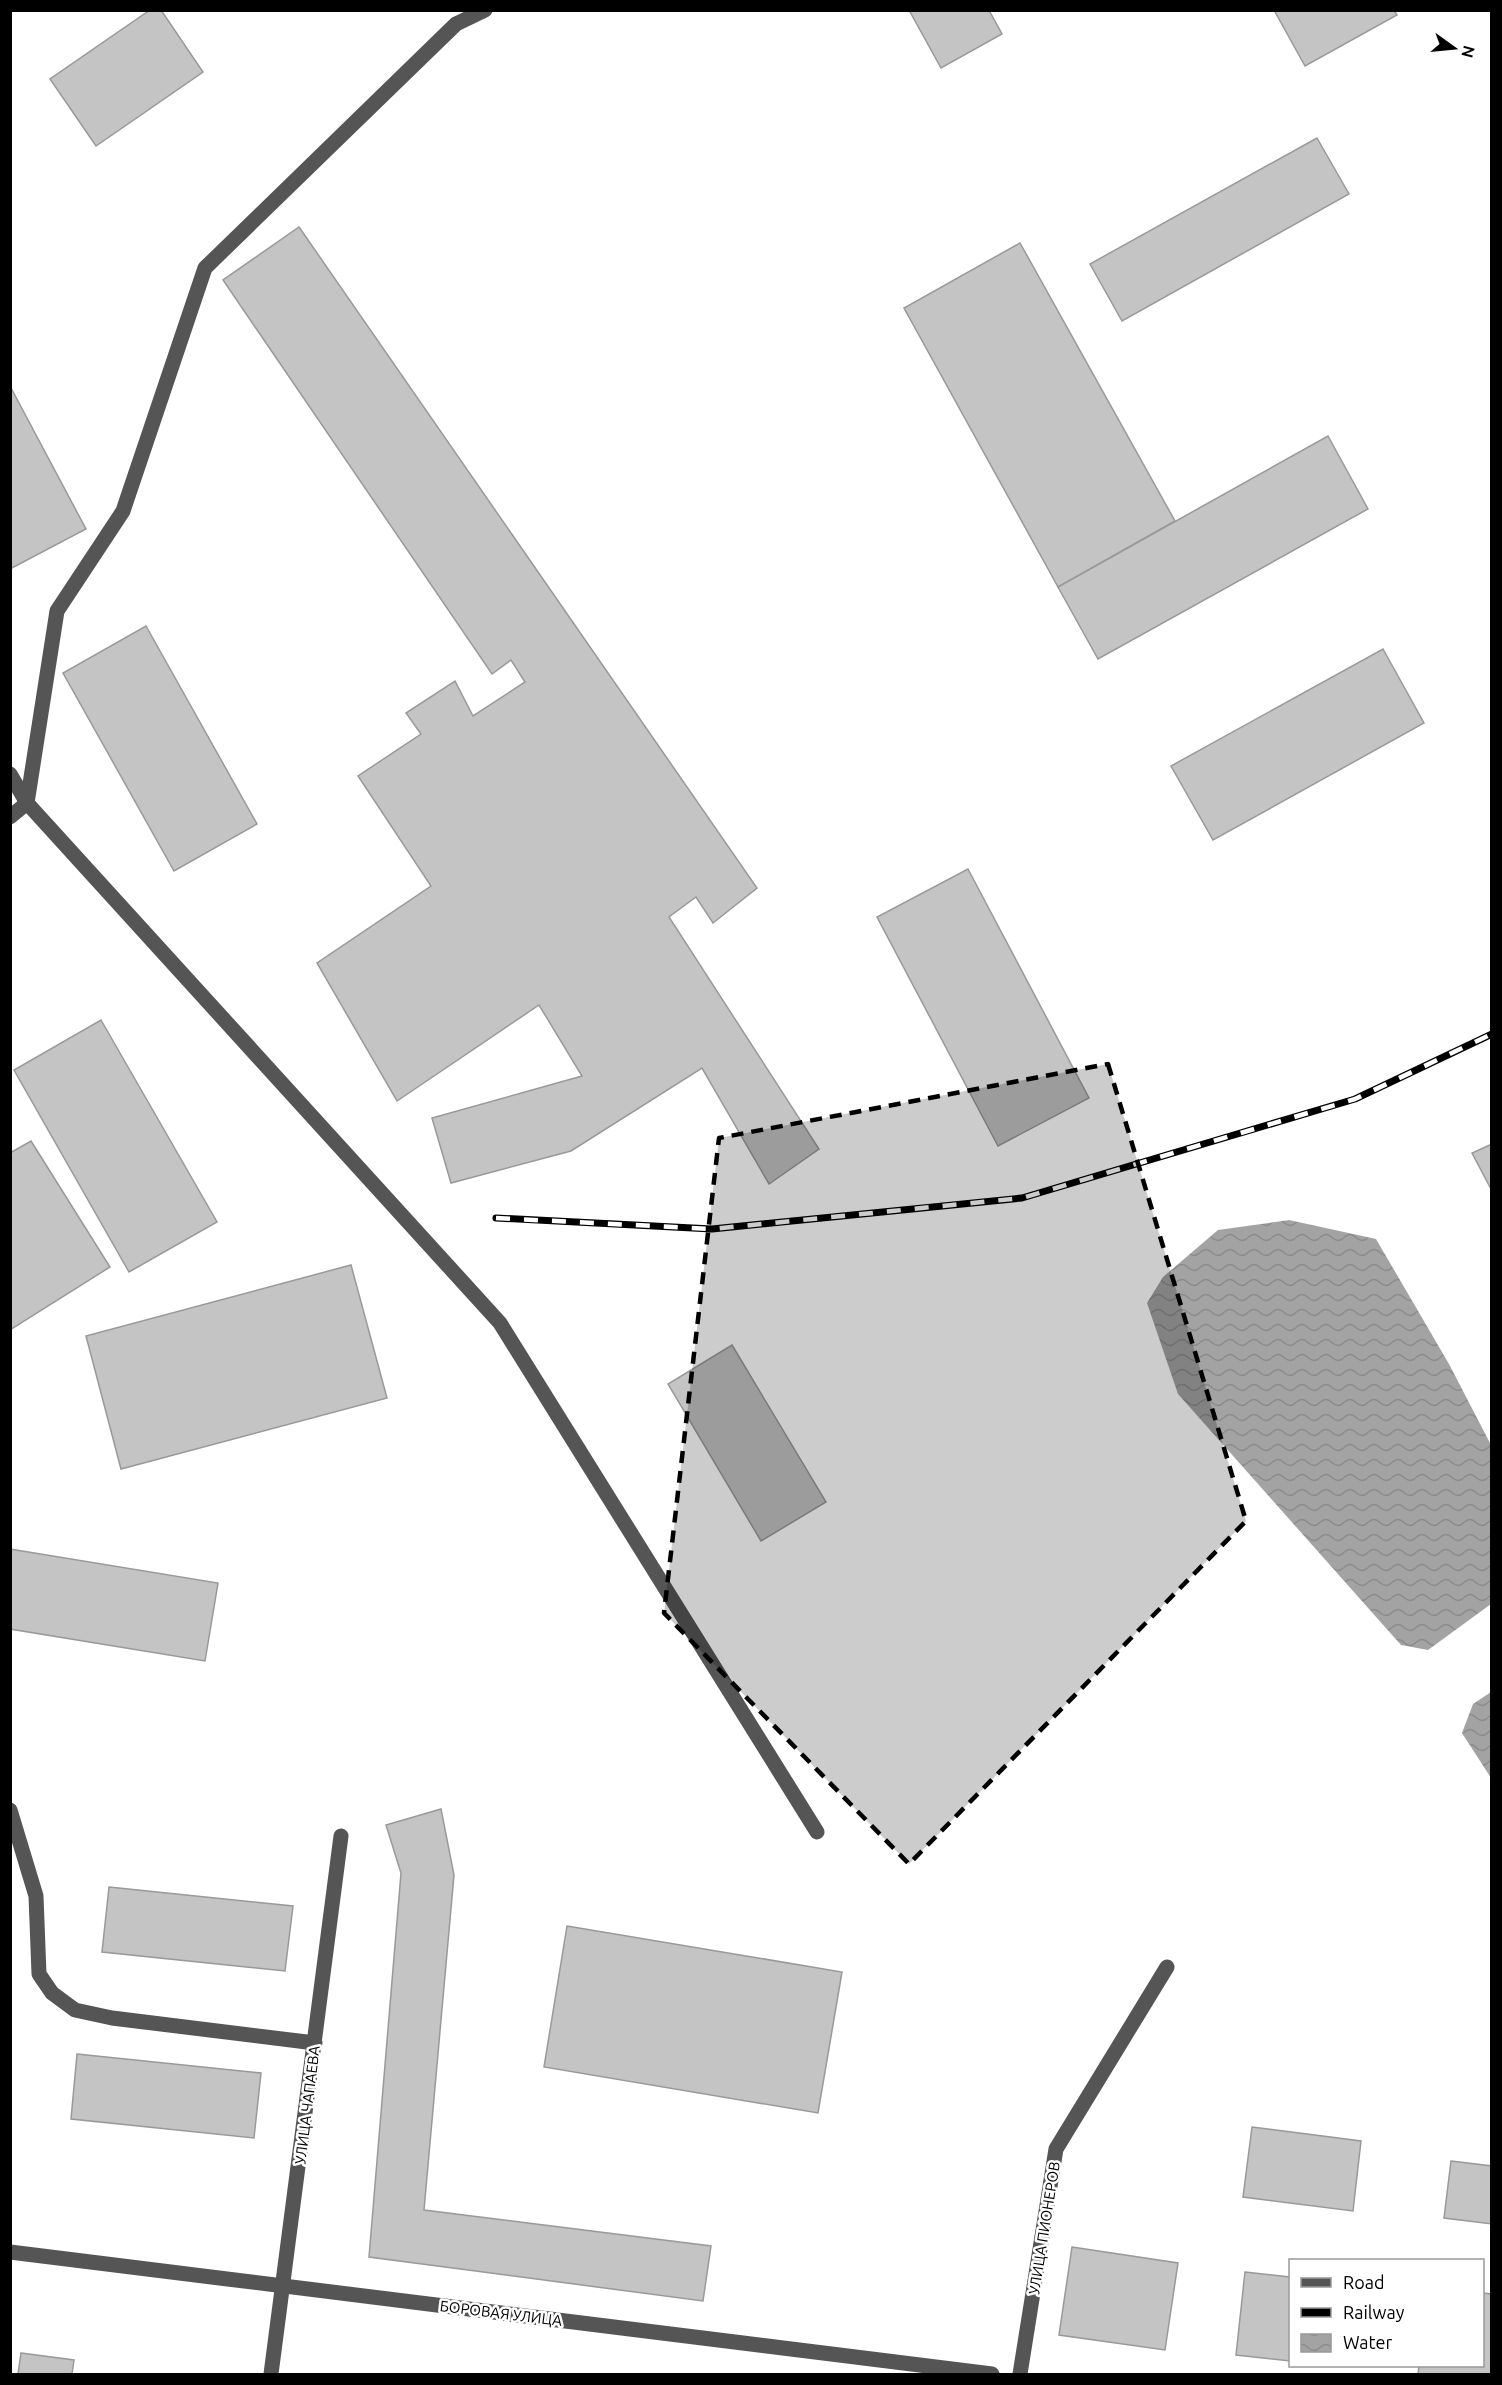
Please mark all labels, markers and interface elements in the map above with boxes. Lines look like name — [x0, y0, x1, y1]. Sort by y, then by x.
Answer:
north arrow — [1424, 18, 1484, 78]
text: N — [1458, 44, 1479, 60]
street label: УЛИЦА ЧАПАЕВА — [291, 2044, 323, 2165]
street label: УЛИЦА ПИОНЕРОВ — [1025, 2160, 1063, 2296]
legend — [1289, 2259, 1484, 2367]
text: Road — [1343, 2272, 1385, 2292]
street label: БОРОВАЯ УЛИЦА — [439, 2297, 563, 2329]
text: Railway — [1343, 2302, 1405, 2322]
text: Water — [1343, 2332, 1393, 2352]

